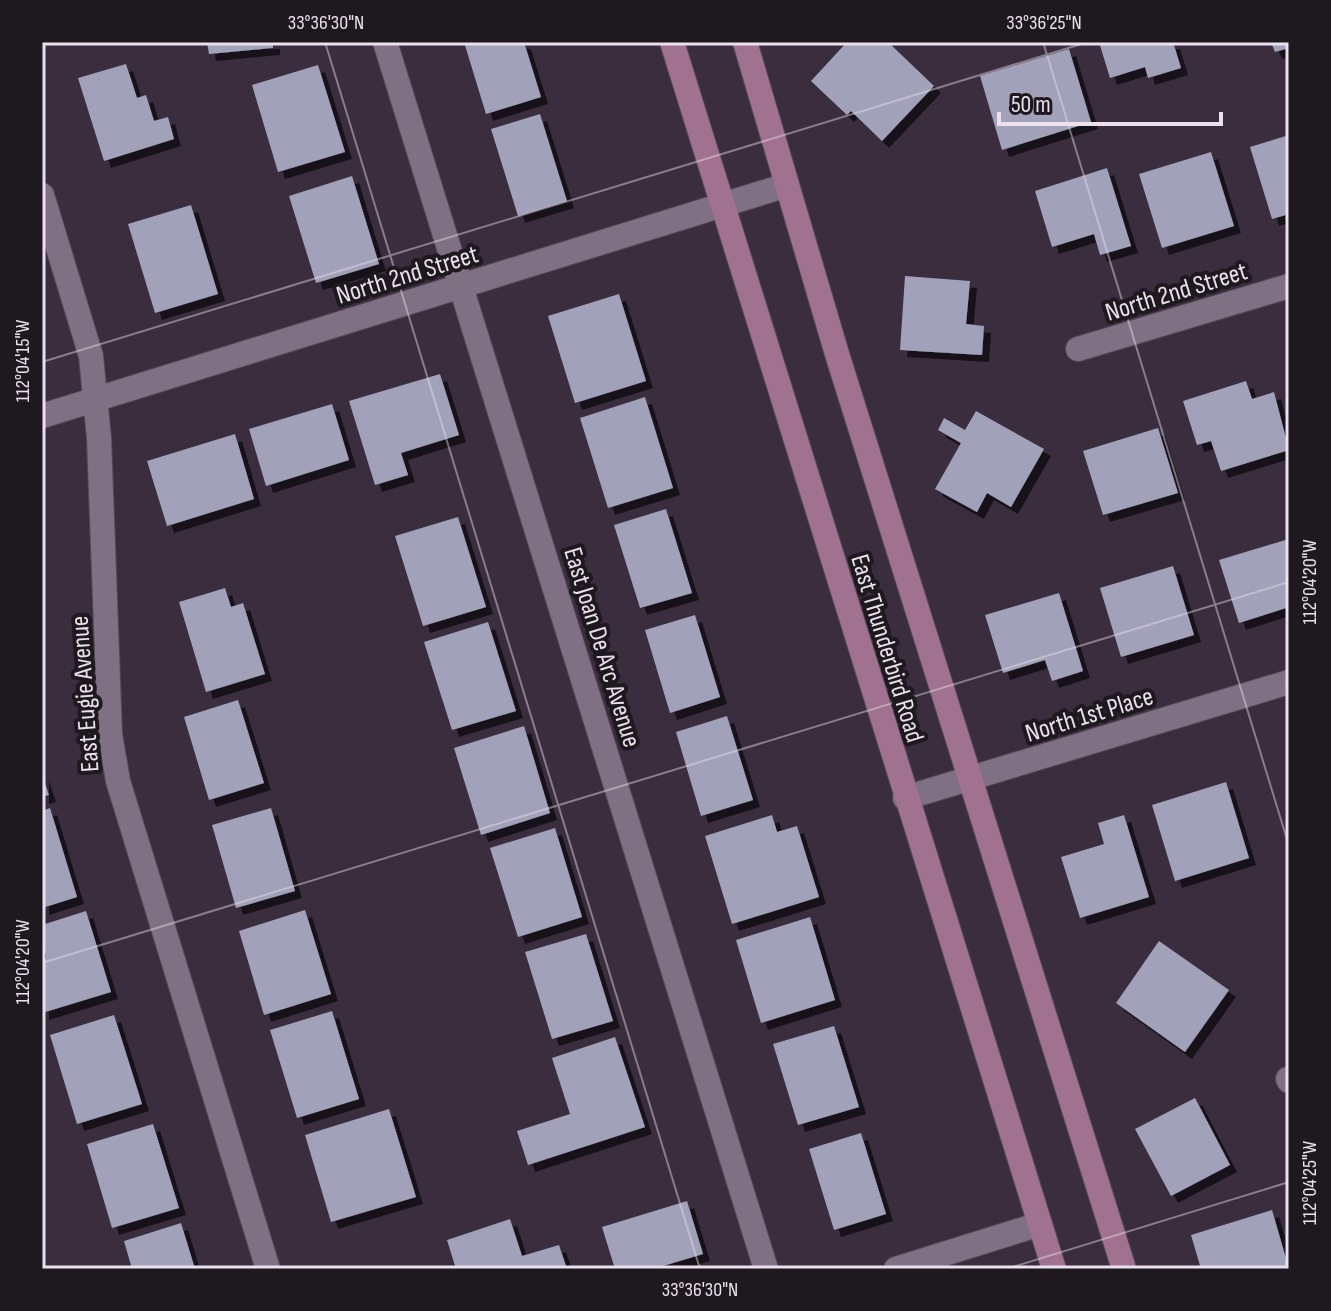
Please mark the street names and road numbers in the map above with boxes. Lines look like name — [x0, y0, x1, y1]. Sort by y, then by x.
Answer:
street label: North 2nd Street — [333, 239, 482, 312]
street label: North 2nd Street — [1102, 256, 1251, 329]
street label: East Joan De Arc Avenue — [556, 544, 647, 751]
street label: East Thunderbird Road — [843, 551, 930, 746]
street label: East Eugie Avenue — [65, 615, 106, 773]
street label: North 1st Place — [1022, 681, 1157, 750]

